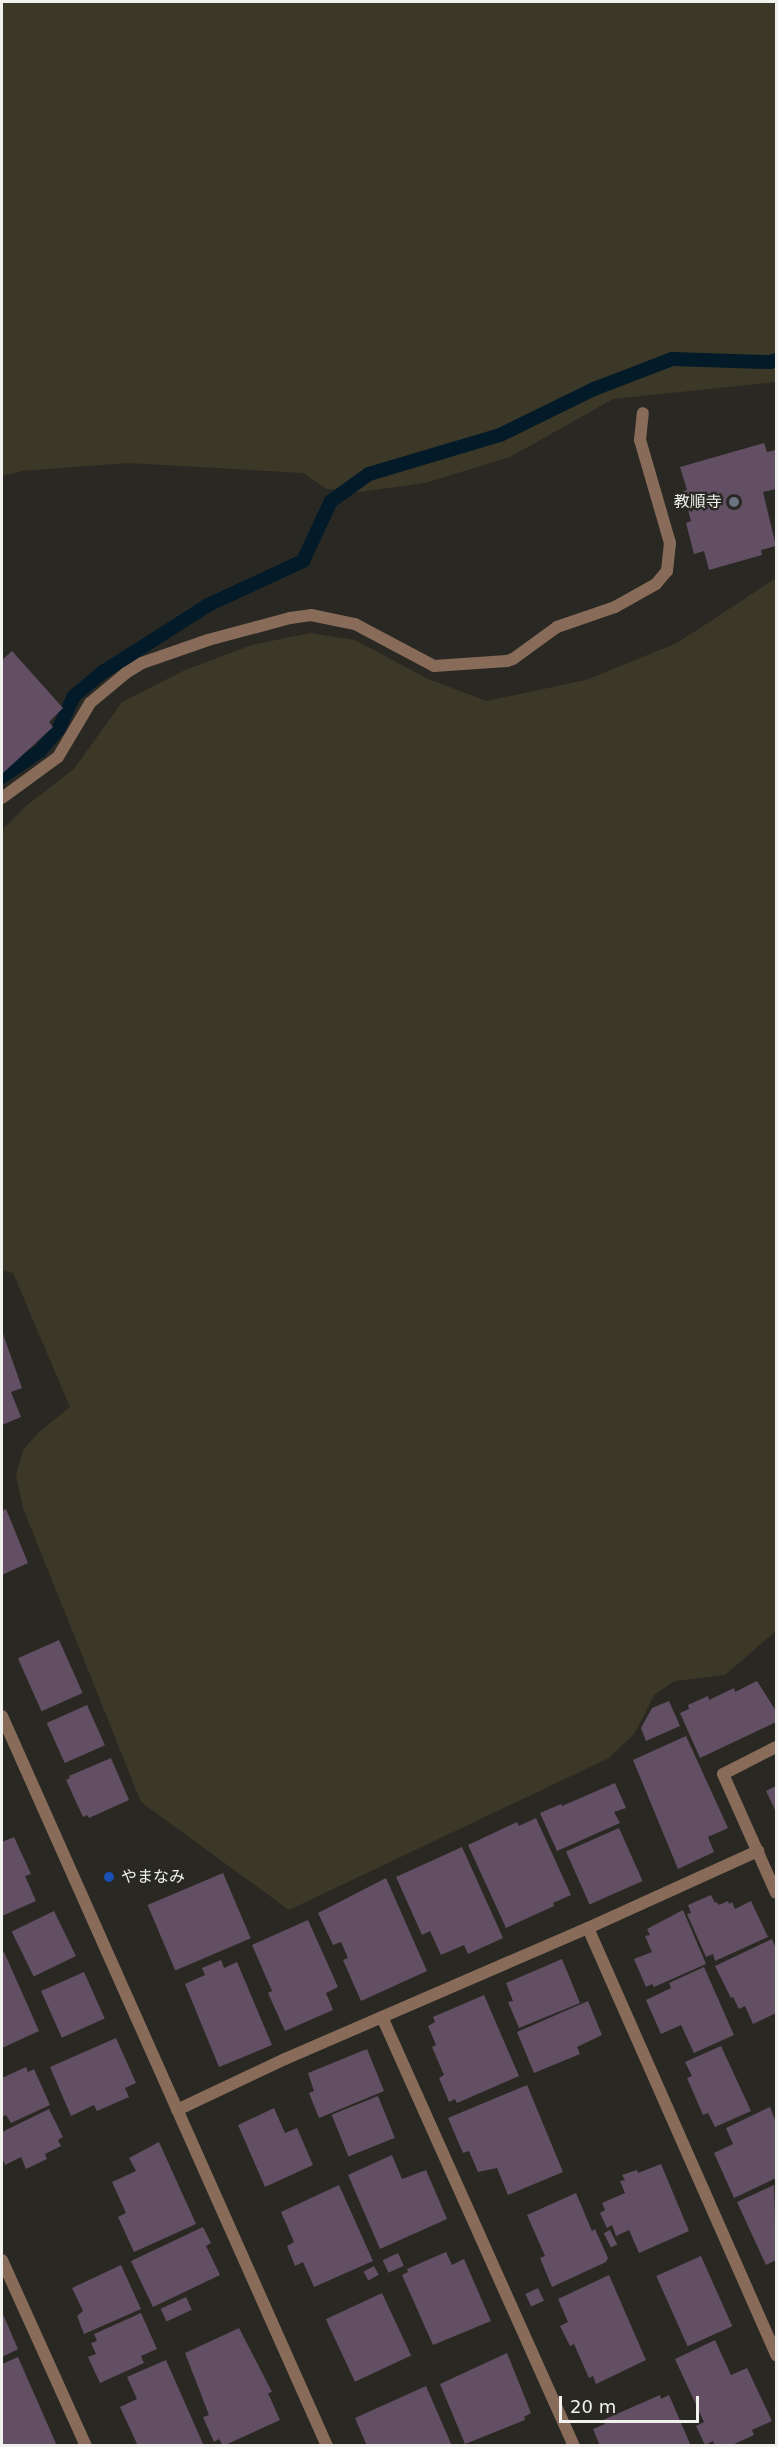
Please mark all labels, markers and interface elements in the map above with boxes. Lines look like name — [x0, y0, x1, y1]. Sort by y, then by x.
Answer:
place label: 教順寺 — [674, 492, 722, 512]
marker: 教順寺 — [727, 495, 741, 509]
place label: やまなみ — [121, 1867, 185, 1887]
marker: やまなみ — [102, 1870, 116, 1884]
scale bar — [562, 2384, 702, 2422]
text: 20 m — [570, 2396, 616, 2417]

